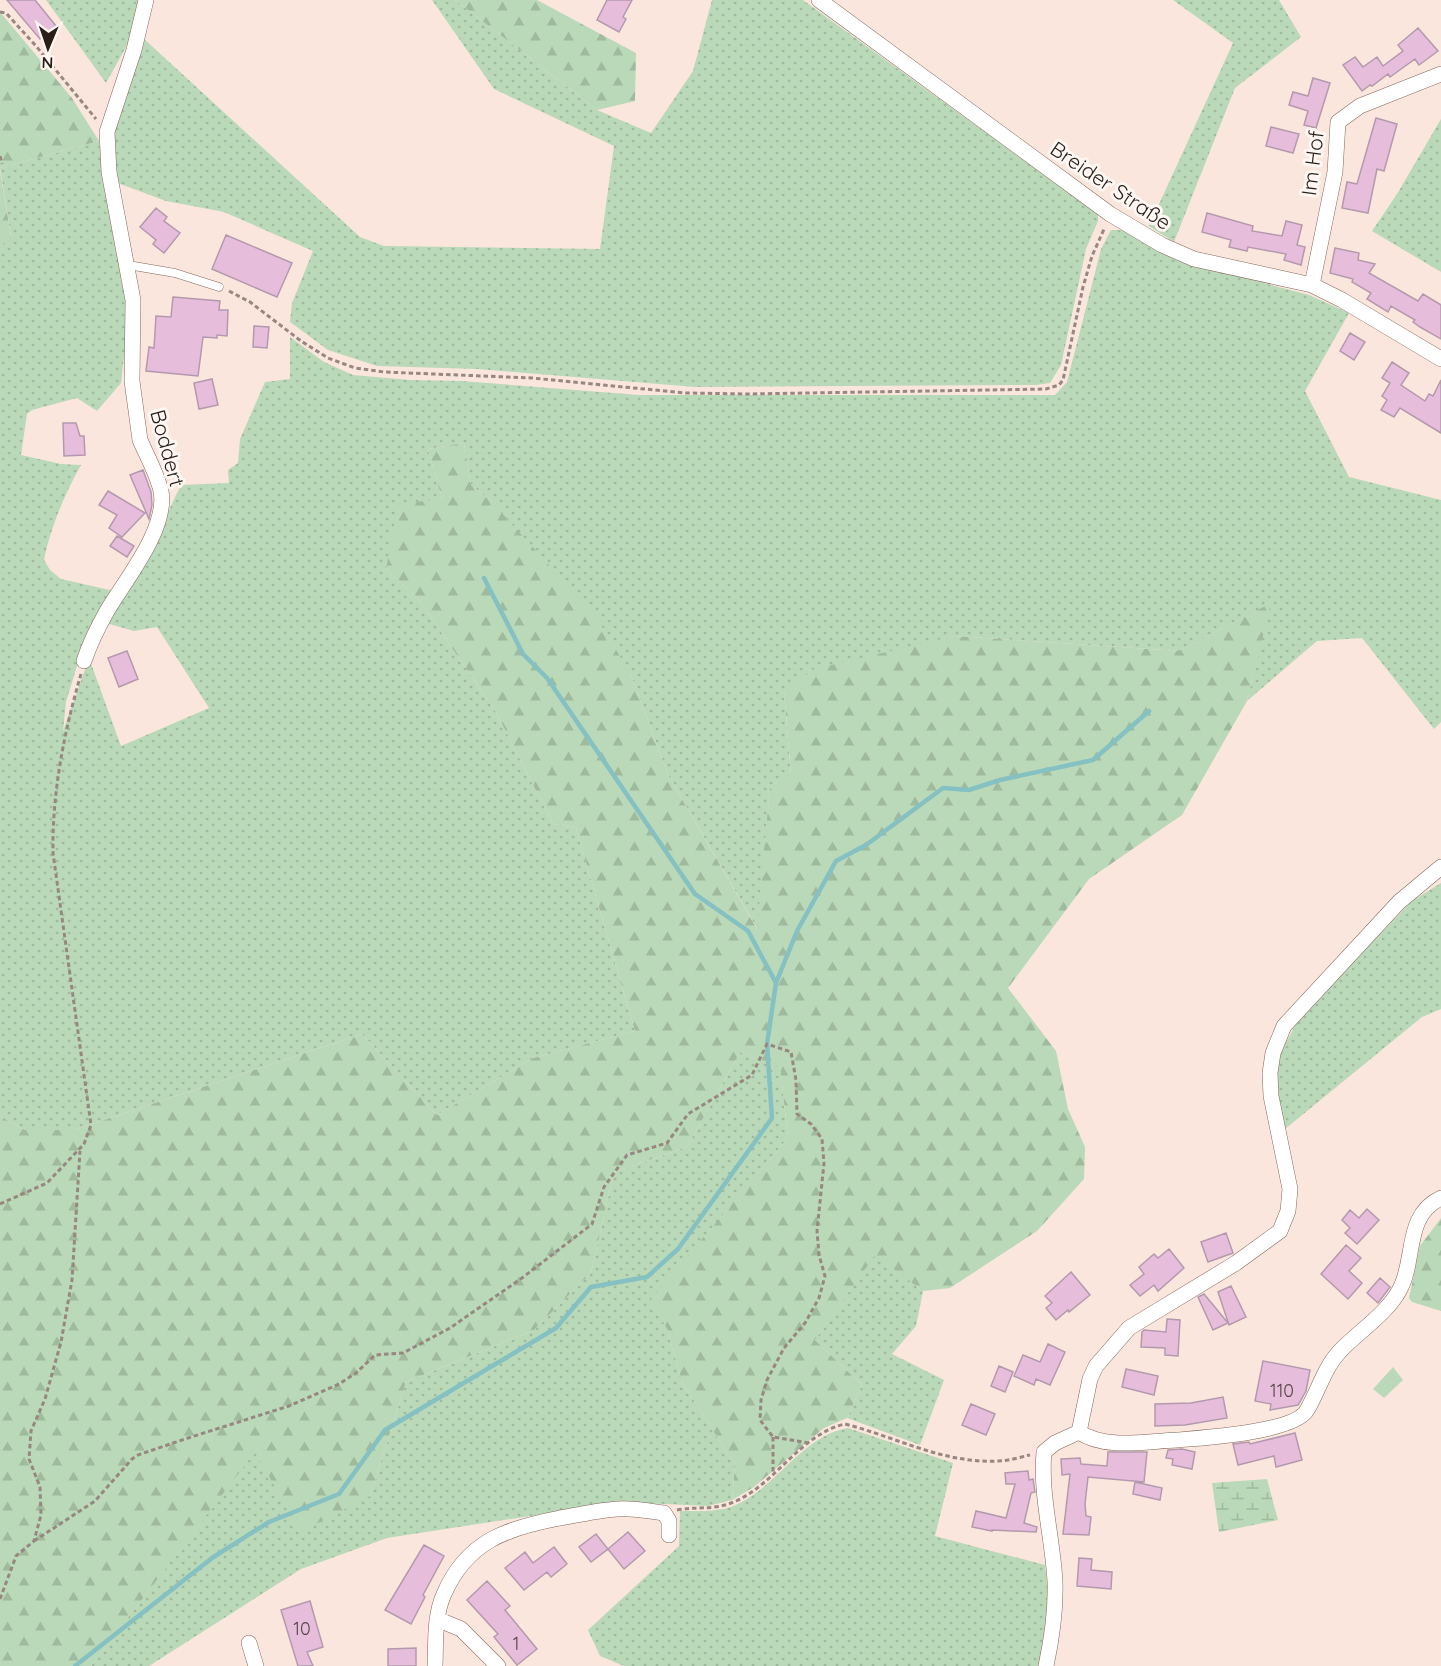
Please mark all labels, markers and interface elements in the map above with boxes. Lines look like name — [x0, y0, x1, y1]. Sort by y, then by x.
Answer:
north arrow — [18, 18, 78, 78]
text: N — [41, 53, 54, 73]
street label: Im Hof — [1295, 128, 1329, 197]
street label: Breider Straße — [1046, 135, 1176, 235]
street label: Boddert — [145, 407, 191, 489]
house number: 110 — [1270, 1379, 1294, 1402]
house number: 10 — [293, 1617, 311, 1640]
house number: 1 — [513, 1632, 519, 1655]

